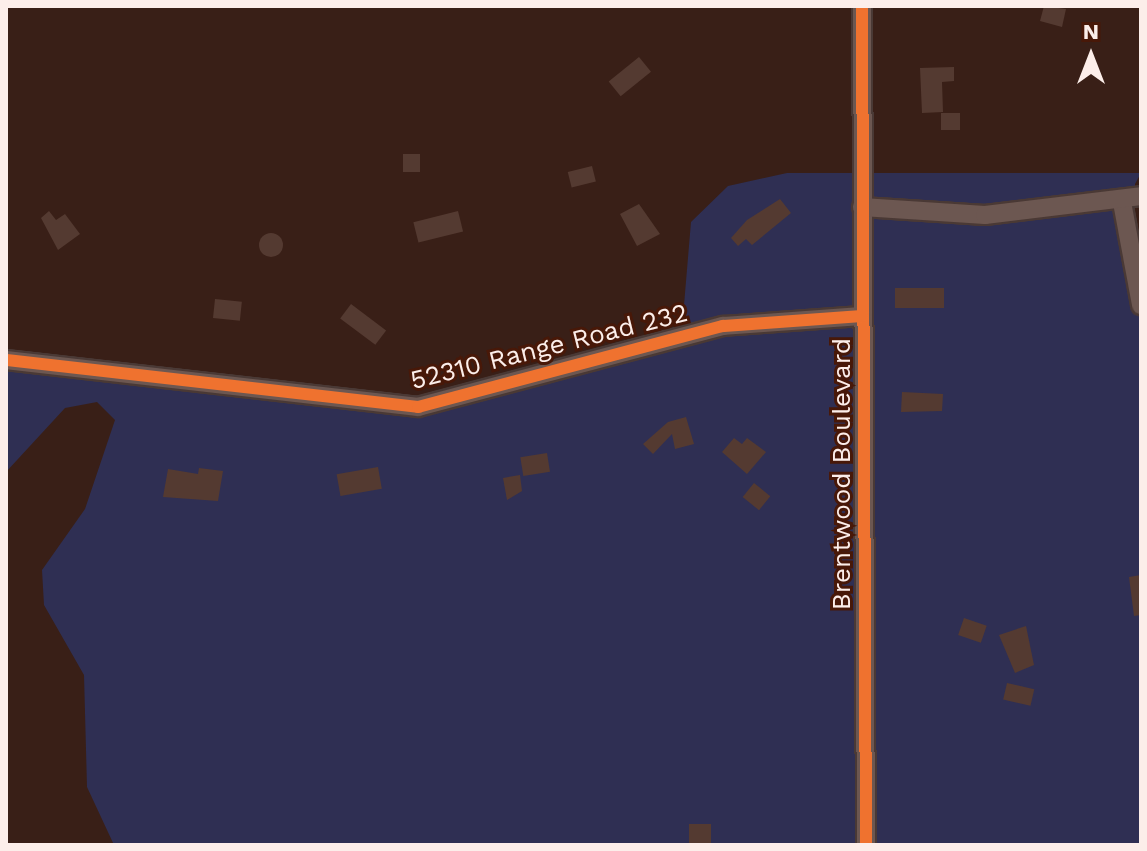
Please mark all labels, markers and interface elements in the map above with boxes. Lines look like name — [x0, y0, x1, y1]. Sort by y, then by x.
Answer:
north arrow — [1051, 16, 1131, 96]
text: N — [1083, 19, 1099, 44]
street label: 52310 Range Road 232 — [407, 297, 691, 397]
street label: Brentwood Boulevard — [826, 338, 858, 610]

